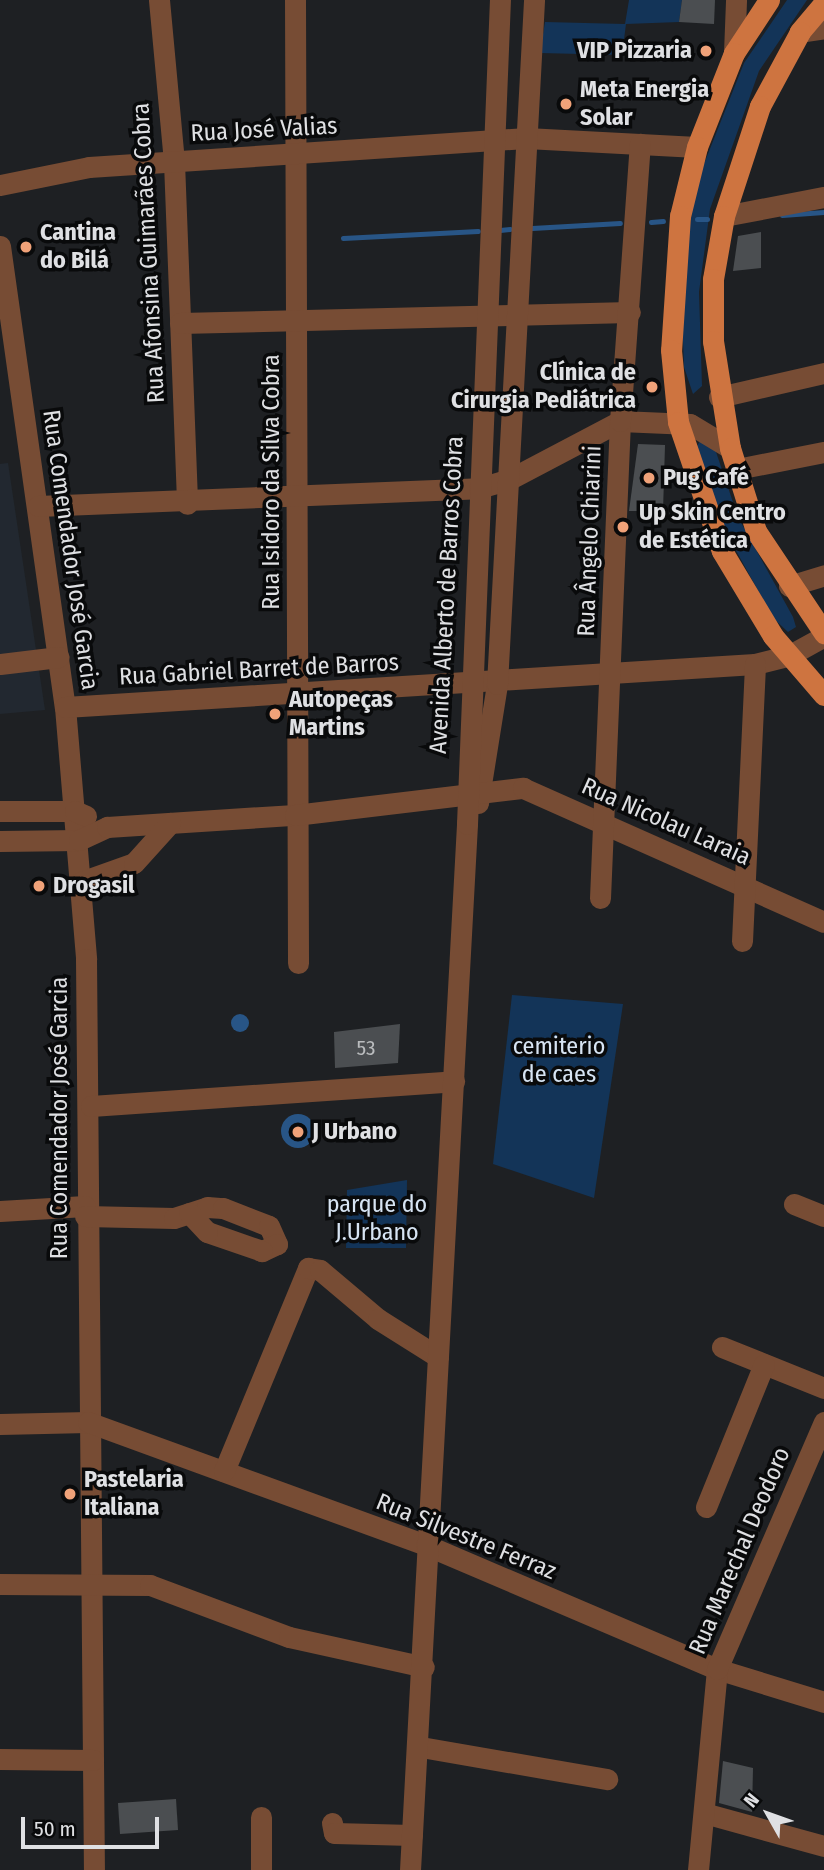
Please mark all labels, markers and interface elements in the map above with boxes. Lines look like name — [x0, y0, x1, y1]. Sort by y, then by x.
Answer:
place label: VIP Pizzaria — [577, 37, 692, 65]
marker: VIP Pizzaria — [698, 43, 714, 59]
place label: Meta Energia Solar — [580, 76, 709, 132]
marker: Meta Energia Solar — [558, 96, 574, 112]
street label: Rua Afonsina Guimarães Cobra — [127, 102, 171, 404]
street label: Rua José Valias — [190, 112, 338, 148]
place label: Cantina do Bilá — [40, 219, 116, 275]
marker: Cantina do Bilá — [18, 239, 34, 255]
street label: Rua Isidoro da Silva Cobra — [258, 354, 286, 610]
place label: Clínica de Cirurgia Pediátrica — [451, 359, 636, 415]
marker: Clínica de Cirurgia Pediátrica — [642, 377, 662, 397]
street label: Rua Comendador José Garcia — [36, 408, 104, 692]
street label: Avenida Alberto de Barros Cobra — [424, 435, 470, 755]
street label: Rua Ângelo Chiarini — [572, 445, 608, 637]
place label: Pug Café — [663, 464, 749, 492]
marker: Pug Café — [641, 470, 657, 486]
place label: Up Skin Centro de Estética — [639, 499, 786, 555]
marker: Up Skin Centro de Estética — [613, 517, 633, 537]
street label: Rua Gabriel Barret de Barros — [118, 648, 400, 692]
place label: Autopeças Martins — [289, 686, 393, 742]
marker: Autopeças Martins — [267, 706, 283, 722]
street label: Rua Nicolau Laraia — [577, 772, 755, 872]
place label: Drogasil — [53, 872, 135, 900]
marker: Drogasil — [31, 878, 47, 894]
street label: Rua Comendador José Garcia — [46, 977, 74, 1259]
park label: cemiterio de caes — [513, 1033, 605, 1089]
house number: 53 — [357, 1035, 375, 1061]
place label: J Urbano — [312, 1118, 397, 1146]
marker: J Urbano — [290, 1124, 306, 1140]
park label: parque do J.Urbano — [327, 1191, 427, 1247]
street label: Rua Marechal Deodoro — [683, 1443, 797, 1659]
place label: Pastelaria Italiana — [84, 1466, 184, 1522]
marker: Pastelaria Italiana — [62, 1486, 78, 1502]
street label: Rua Silvestre Ferraz — [372, 1488, 560, 1586]
north arrow — [733, 1779, 803, 1849]
text: N — [739, 1788, 764, 1812]
scale bar — [24, 1804, 163, 1848]
text: 50 m — [34, 1816, 76, 1842]

